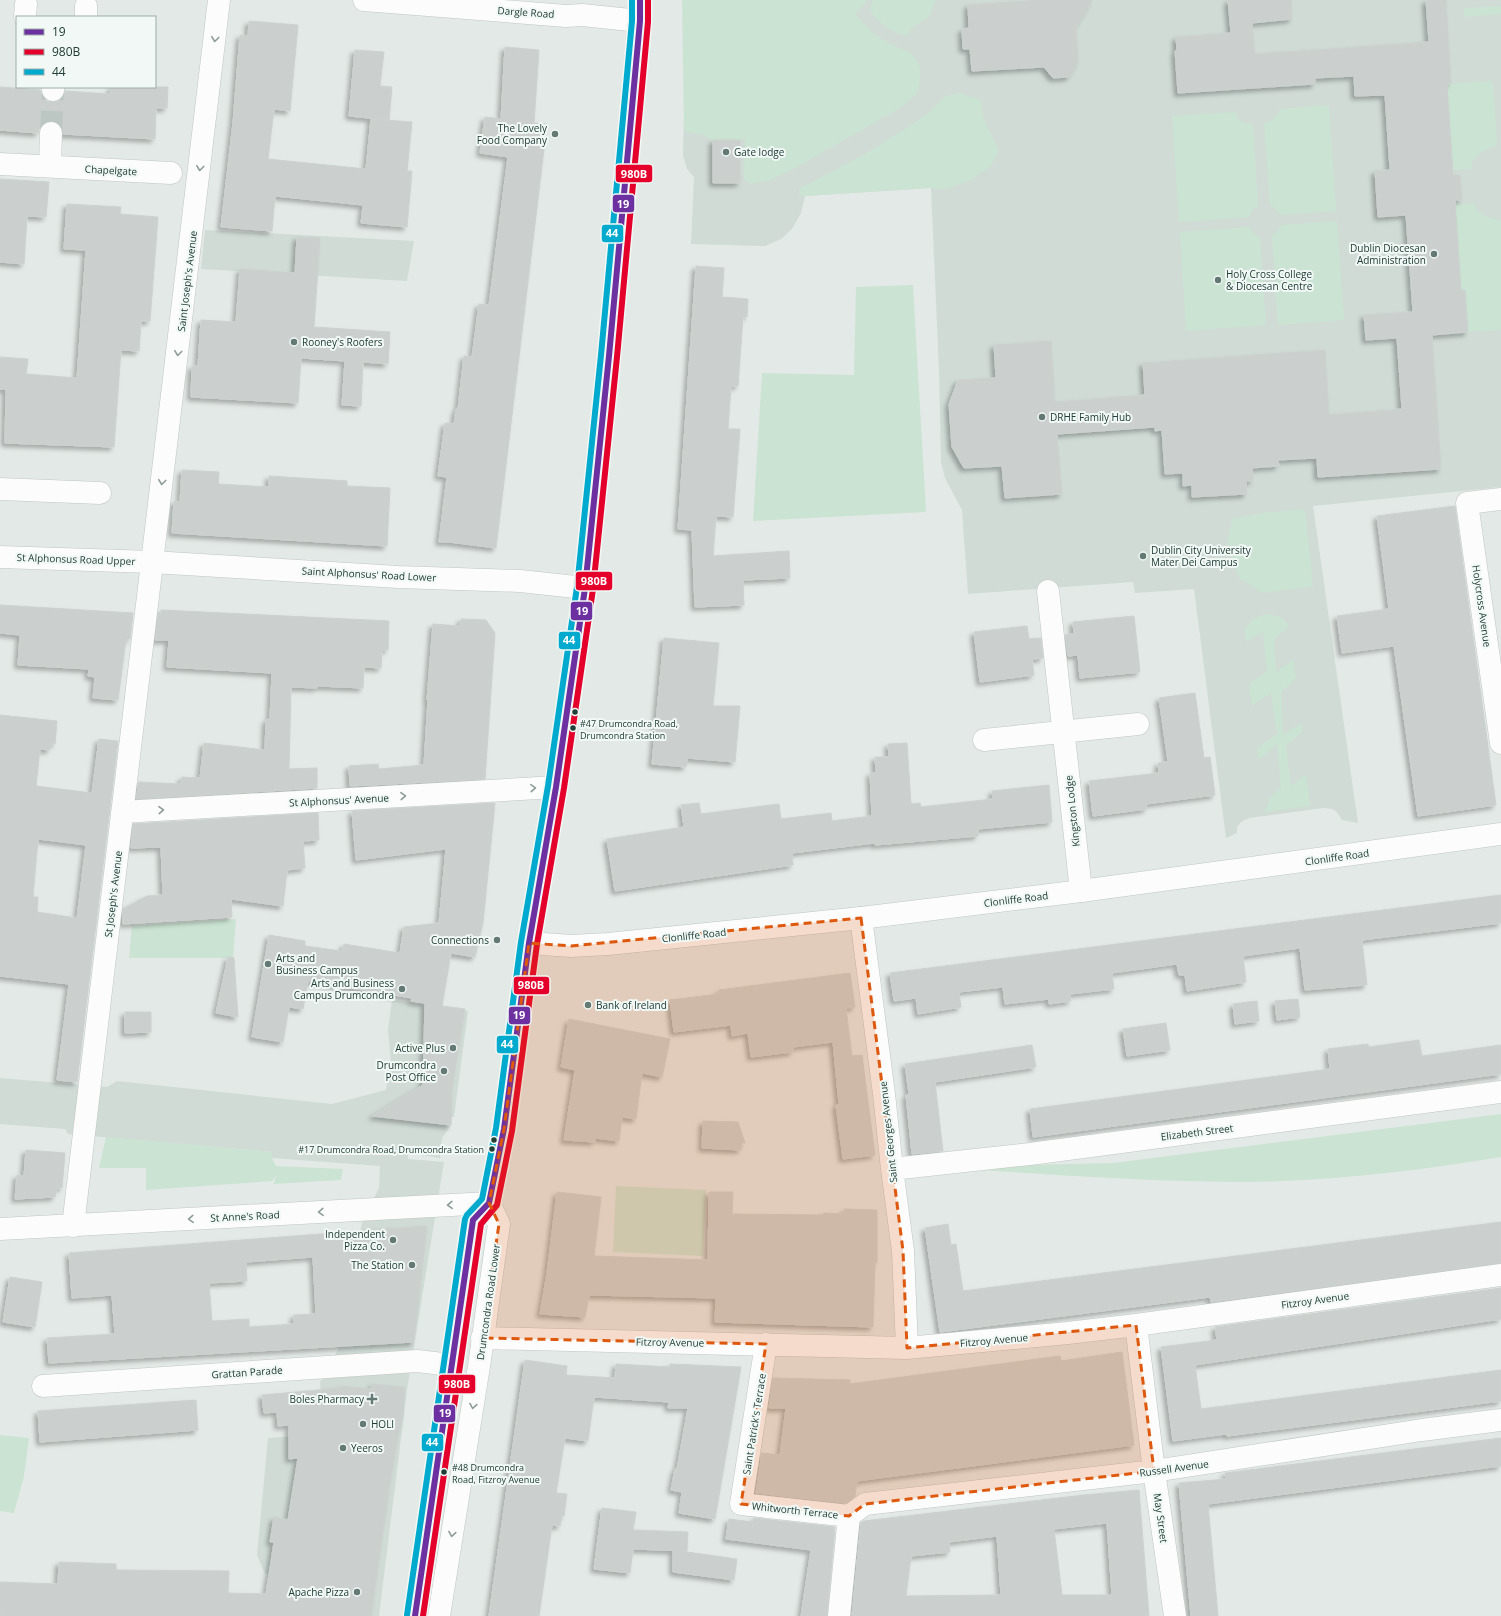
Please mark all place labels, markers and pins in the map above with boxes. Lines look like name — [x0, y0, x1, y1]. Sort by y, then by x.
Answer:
place label: The Lovely Food Company — [477, 121, 548, 147]
marker: The Lovely Food Company — [550, 129, 560, 139]
place label: Gate lodge — [734, 145, 785, 159]
marker: Gate lodge — [721, 147, 731, 157]
place label: Dublin Diocesan Administration — [1350, 241, 1426, 267]
marker: Dublin Diocesan Administration — [1429, 249, 1439, 259]
place label: Holy Cross College & Diocesan Centre — [1226, 267, 1313, 293]
marker: Holy Cross College & Diocesan Centre — [1213, 275, 1223, 285]
place label: Rooney's Roofers — [302, 335, 383, 349]
marker: Rooney's Roofers — [289, 337, 299, 347]
place label: DRHE Family Hub — [1050, 410, 1131, 424]
marker: DRHE Family Hub — [1037, 412, 1047, 422]
place label: Dublin City University Mater Dei Campus — [1151, 543, 1252, 569]
marker: Dublin City University Mater Dei Campus — [1138, 551, 1148, 561]
unlabelled marker — [570, 707, 580, 717]
place label: #47 Drumcondra Road, Drumcondra Station — [580, 717, 678, 742]
marker: #47 Drumcondra Road, Drumcondra Station — [568, 723, 578, 733]
place label: Connections — [431, 933, 489, 947]
marker: Connections — [492, 935, 502, 945]
place label: Arts and Business Campus — [276, 951, 358, 977]
marker: Arts and Business Campus — [263, 959, 273, 969]
place label: Arts and Business Campus Drumcondra — [294, 976, 394, 1002]
marker: Arts and Business Campus Drumcondra — [397, 984, 407, 994]
place label: Bank of Ireland — [596, 998, 667, 1012]
marker: Bank of Ireland — [583, 1000, 593, 1010]
place label: Active Plus — [395, 1041, 445, 1055]
marker: Active Plus — [448, 1043, 458, 1053]
place label: Drumcondra Post Office — [377, 1058, 436, 1084]
marker: Drumcondra Post Office — [439, 1066, 449, 1076]
unlabelled marker — [489, 1135, 499, 1145]
place label: #17 Drumcondra Road, Drumcondra Station — [298, 1143, 484, 1156]
marker: #17 Drumcondra Road, Drumcondra Station — [487, 1144, 497, 1154]
place label: Independent Pizza Co. — [325, 1227, 385, 1253]
marker: Independent Pizza Co. — [388, 1235, 398, 1245]
place label: The Station — [351, 1258, 404, 1272]
marker: The Station — [407, 1260, 417, 1270]
place label: Boles Pharmacy — [290, 1392, 365, 1406]
marker: Boles Pharmacy — [367, 1394, 377, 1404]
place label: HOLI — [371, 1417, 394, 1431]
marker: HOLI — [358, 1419, 368, 1429]
place label: Yeeros — [351, 1441, 383, 1455]
marker: Yeeros — [338, 1443, 348, 1453]
place label: #48 Drumcondra Road, Fitzroy Avenue — [452, 1461, 540, 1486]
marker: #48 Drumcondra Road, Fitzroy Avenue — [439, 1467, 449, 1477]
place label: Apache Pizza — [288, 1585, 349, 1599]
marker: Apache Pizza — [352, 1587, 362, 1597]

